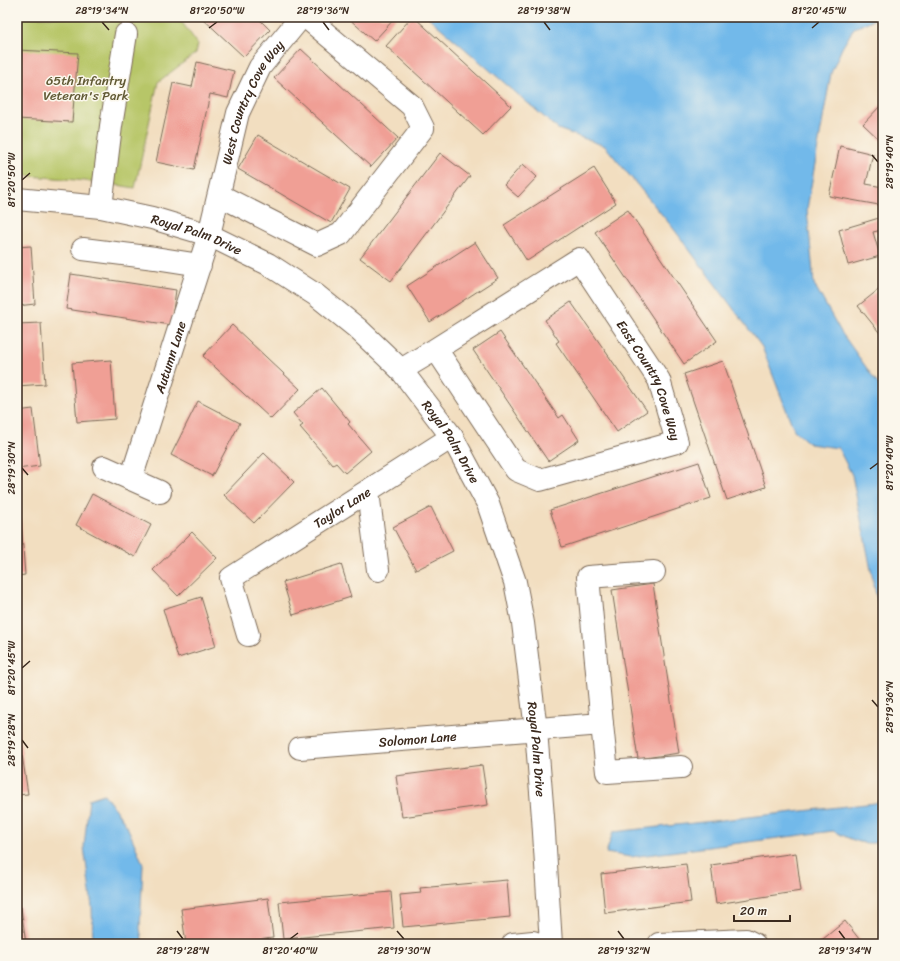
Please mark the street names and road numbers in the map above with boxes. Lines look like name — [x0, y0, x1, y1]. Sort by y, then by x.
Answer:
street label: West Country Cove Way — [215, 34, 290, 167]
street label: Royal Palm Drive — [148, 207, 246, 261]
street label: East Country Cove Way — [611, 315, 688, 444]
street label: Autumn Lane — [147, 318, 192, 397]
street label: Royal Palm Drive — [416, 395, 487, 488]
street label: Taylor Lane — [308, 480, 376, 534]
street label: Royal Palm Drive — [521, 700, 553, 798]
street label: Solomon Lane — [378, 724, 458, 753]

